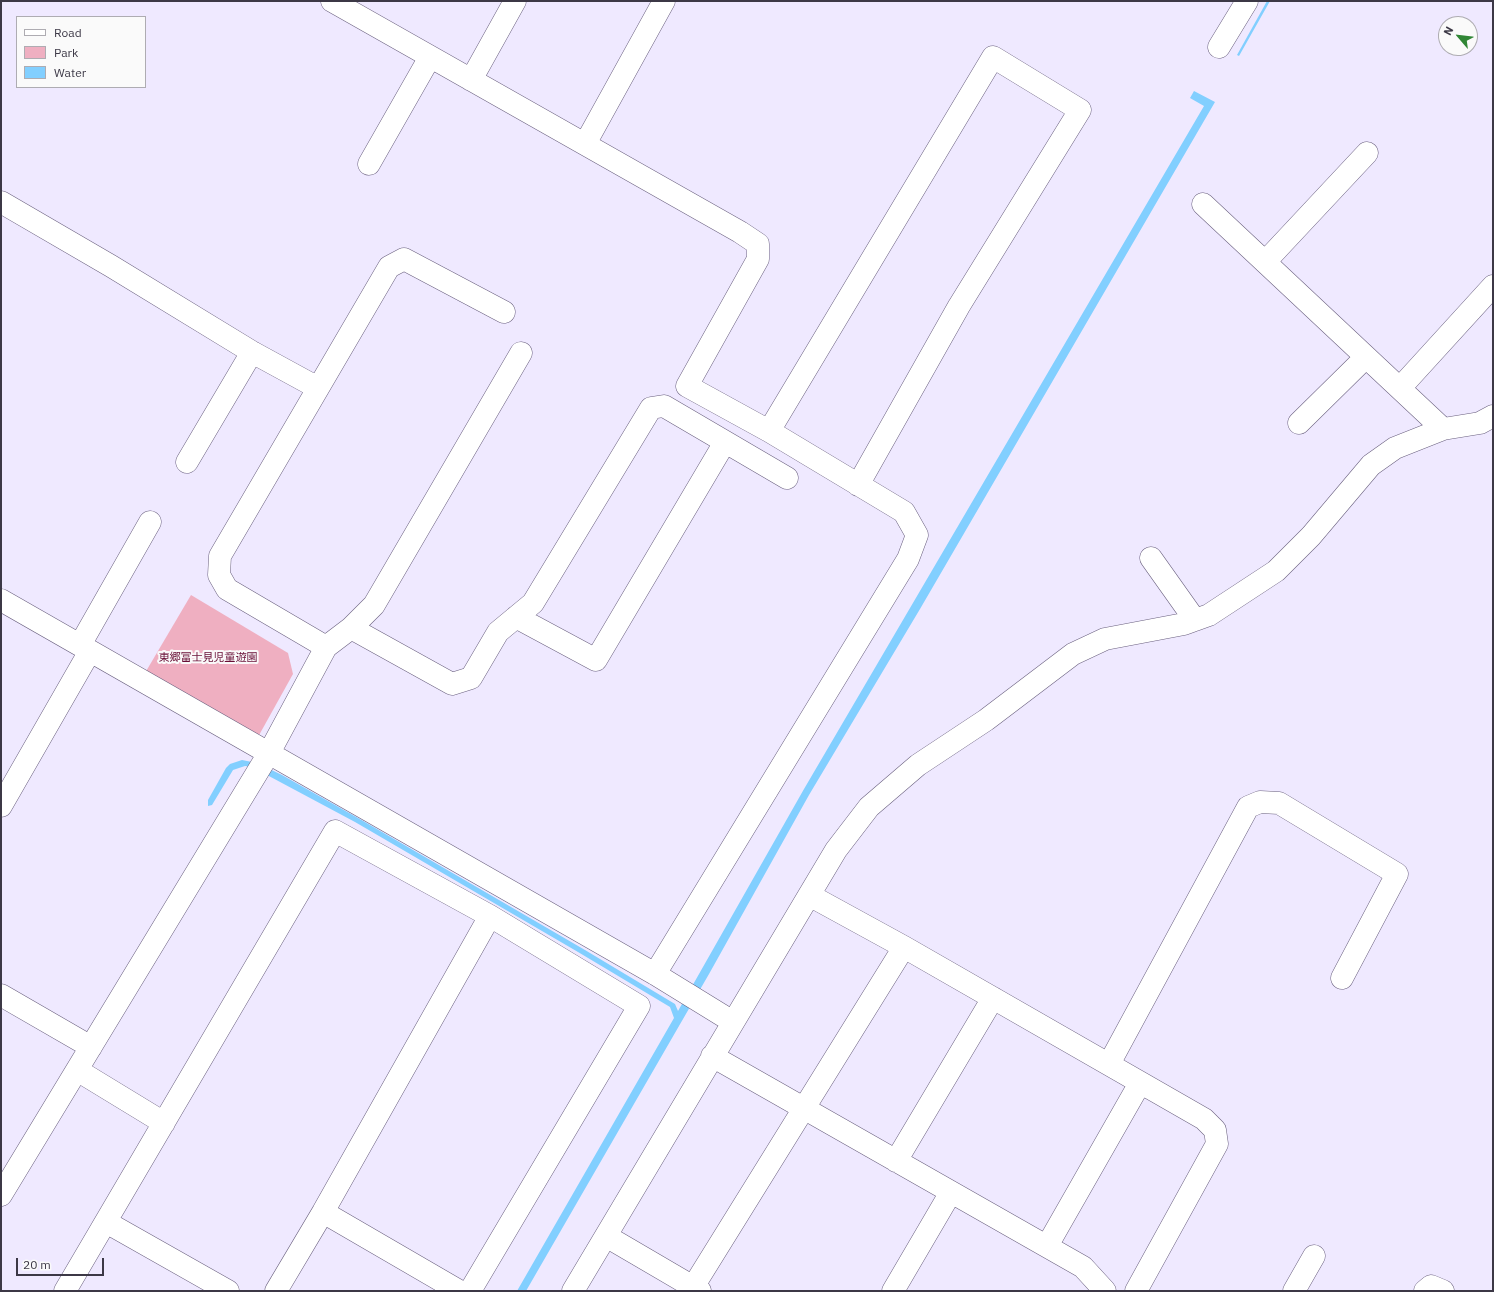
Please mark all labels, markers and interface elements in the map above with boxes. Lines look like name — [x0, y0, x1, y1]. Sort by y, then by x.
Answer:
legend — [16, 16, 146, 88]
north arrow — [1438, 16, 1478, 56]
text: N — [1440, 24, 1456, 38]
text: Road — [54, 25, 82, 40]
text: Park — [54, 45, 78, 60]
text: Water — [54, 65, 86, 80]
park label: 東郷富士見児童遊園 — [159, 651, 257, 665]
scale bar — [18, 1250, 106, 1276]
text: 20 m — [23, 1257, 51, 1272]

